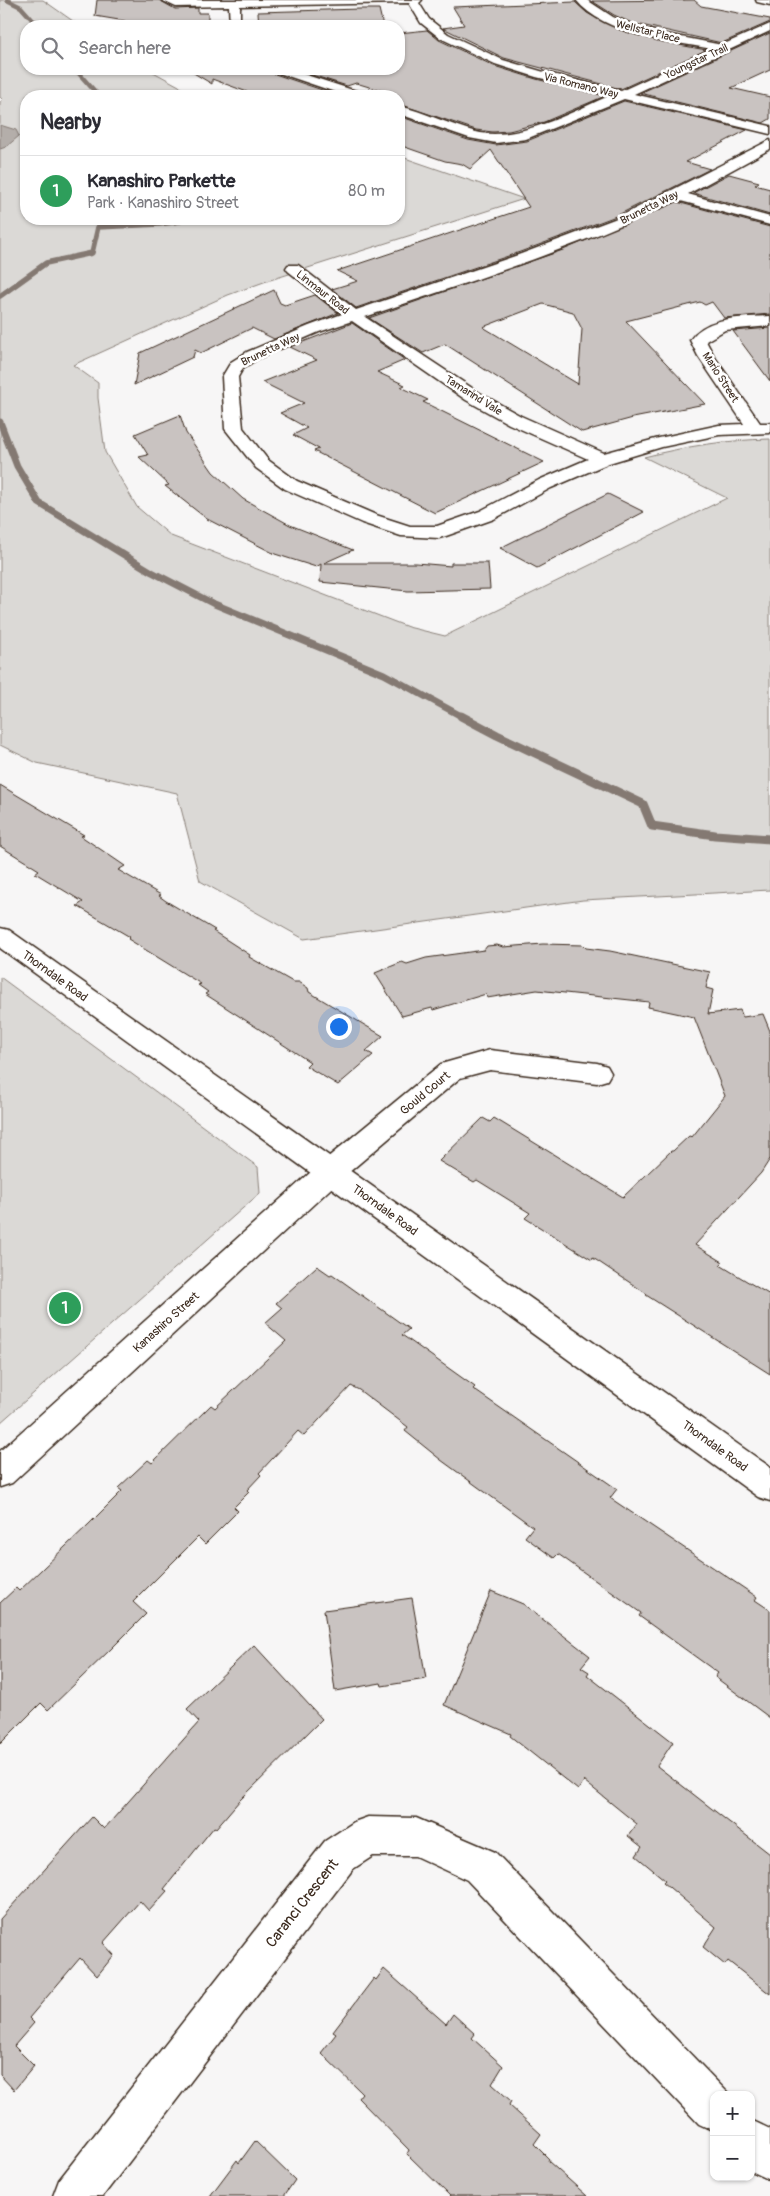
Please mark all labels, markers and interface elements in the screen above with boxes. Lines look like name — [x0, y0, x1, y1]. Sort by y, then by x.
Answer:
street label: Wellstar Place — [614, 17, 682, 46]
search box — [20, 20, 405, 75]
icon: search — [38, 34, 66, 62]
text: Search here — [78, 36, 171, 60]
street label: Youngstar Trail — [661, 41, 730, 82]
street label: Via Romano Way — [542, 70, 620, 101]
text: Nearby — [40, 109, 101, 136]
text: Kanashiro Parkette — [87, 169, 235, 193]
text: 1 — [53, 181, 59, 201]
text: 80 m — [348, 181, 385, 201]
street label: Brunetta Way — [618, 188, 681, 227]
text: Park · Kanashiro Street — [87, 193, 239, 213]
street label: Linmaur Road — [294, 268, 352, 317]
street label: Brunetta Way — [239, 330, 302, 369]
street label: Mario Street — [700, 350, 742, 405]
street label: Tamarind Vale — [443, 373, 505, 418]
street label: Thorndale Road — [19, 948, 91, 1005]
your location — [326, 1014, 352, 1040]
street label: Gould Court — [397, 1068, 454, 1119]
street label: Thorndale Road — [349, 1182, 421, 1239]
pin: 1 — [49, 1289, 81, 1327]
street label: Kanashiro Street — [130, 1289, 203, 1356]
street label: Thorndale Road — [679, 1418, 751, 1475]
street label: Caranci Crescent — [262, 1854, 344, 1952]
map controls — [710, 2091, 755, 2181]
button: + — [710, 2091, 755, 2136]
button: − — [710, 2136, 755, 2181]

